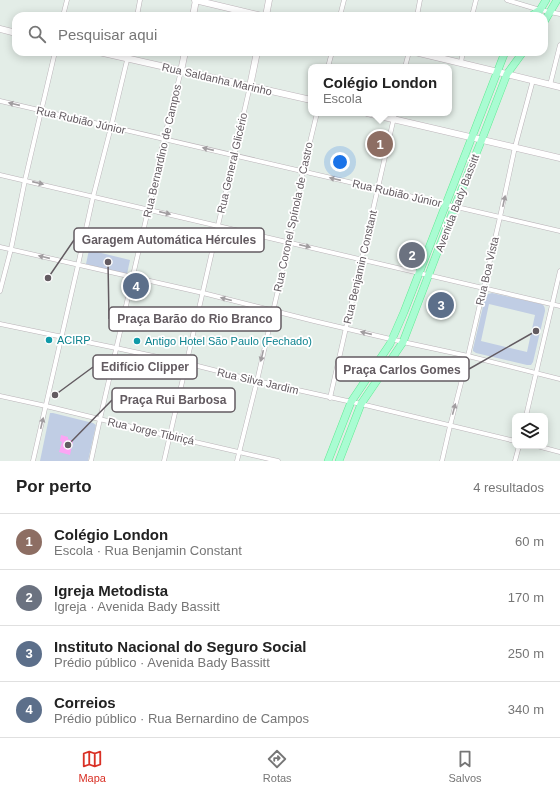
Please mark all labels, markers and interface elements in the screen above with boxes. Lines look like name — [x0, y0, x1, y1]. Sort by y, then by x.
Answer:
search box — [12, 12, 548, 56]
icon: search — [26, 23, 48, 45]
text: Pesquisar aqui — [58, 26, 157, 43]
street label: Rua Saldanha Marinho — [161, 60, 273, 98]
popup — [308, 64, 452, 116]
text: Colégio London — [323, 74, 437, 91]
street label: Rua Bernardino de Campos — [141, 83, 183, 219]
text: Escola — [323, 91, 362, 106]
one-way arrow — [7, 101, 20, 107]
street label: Rua Rubião Júnior — [35, 104, 127, 136]
street label: Rua General Glicério — [215, 112, 249, 214]
pin: 1 — [367, 129, 393, 159]
street label: Rua Coronel Spínola de Castro — [271, 141, 315, 293]
one-way arrow — [202, 146, 215, 152]
your location — [330, 152, 350, 172]
street label: Avenida Bady Bassitt — [433, 152, 481, 254]
one-way arrow — [329, 175, 341, 181]
street label: Rua Rubião Júnior — [351, 177, 443, 209]
one-way arrow — [32, 181, 44, 187]
one-way arrow — [501, 195, 507, 207]
street label: Rua Benjamin Constant — [341, 209, 379, 325]
one-way arrow — [158, 211, 171, 217]
callout: Garagem Automática Hércules — [74, 228, 264, 252]
text: Garagem Automática Hércules — [82, 233, 256, 247]
street label: Rua Boa Vista — [473, 235, 501, 307]
pin: 2 — [399, 240, 425, 270]
one-way arrow — [299, 243, 311, 249]
one-way arrow — [38, 254, 50, 260]
pin: 4 — [123, 271, 149, 301]
pin: 3 — [428, 290, 454, 320]
one-way arrow — [220, 295, 232, 301]
callout: Praça Barão do Rio Branco — [109, 307, 281, 331]
text: Praça Barão do Rio Branco — [117, 312, 273, 326]
one-way arrow — [359, 330, 371, 336]
place label: ACIRP — [57, 334, 91, 346]
marker: ACIRP — [44, 335, 54, 345]
place label: Antigo Hotel São Paulo (Fechado) — [145, 335, 312, 347]
marker: Antigo Hotel São Paulo (Fechado) — [132, 336, 142, 346]
one-way arrow — [259, 350, 265, 362]
callout: Edifício Clipper — [93, 355, 197, 379]
callout: Praça Carlos Gomes — [336, 357, 469, 381]
text: Edifício Clipper — [101, 360, 189, 374]
text: Praça Carlos Gomes — [343, 363, 461, 377]
street label: Rua Silva Jardim — [216, 366, 300, 396]
callout: Praça Rui Barbosa — [112, 388, 235, 412]
text: Praça Rui Barbosa — [120, 393, 227, 407]
one-way arrow — [451, 403, 457, 415]
map controls — [512, 413, 548, 449]
button: layers — [512, 413, 548, 449]
street label: Rua Jorge Tibiriçá — [106, 415, 196, 447]
one-way arrow — [39, 417, 45, 429]
text: Por perto — [16, 477, 92, 496]
text: 4 resultados — [473, 480, 544, 495]
text: Colégio London — [54, 526, 168, 543]
text: 1 — [25, 534, 33, 549]
text: 60 m — [515, 534, 544, 549]
text: Escola · Rua Benjamin Constant — [54, 543, 242, 558]
text: Igreja Metodista — [54, 582, 168, 599]
text: 2 — [25, 590, 33, 605]
text: 170 m — [508, 590, 544, 605]
text: Igreja · Avenida Bady Bassitt — [54, 599, 220, 614]
text: Instituto Nacional do Seguro Social — [54, 638, 307, 655]
text: 3 — [25, 646, 33, 661]
text: 250 m — [508, 646, 544, 661]
text: Prédio público · Avenida Bady Bassitt — [54, 655, 270, 670]
text: Correios — [54, 694, 116, 711]
text: 4 — [25, 702, 33, 717]
text: 340 m — [508, 702, 544, 717]
text: Prédio público · Rua Bernardino de Campos — [54, 711, 309, 726]
tab: Mapa — [78, 748, 106, 784]
tab: Rotas — [263, 748, 292, 784]
tab: Salvos — [449, 748, 482, 784]

